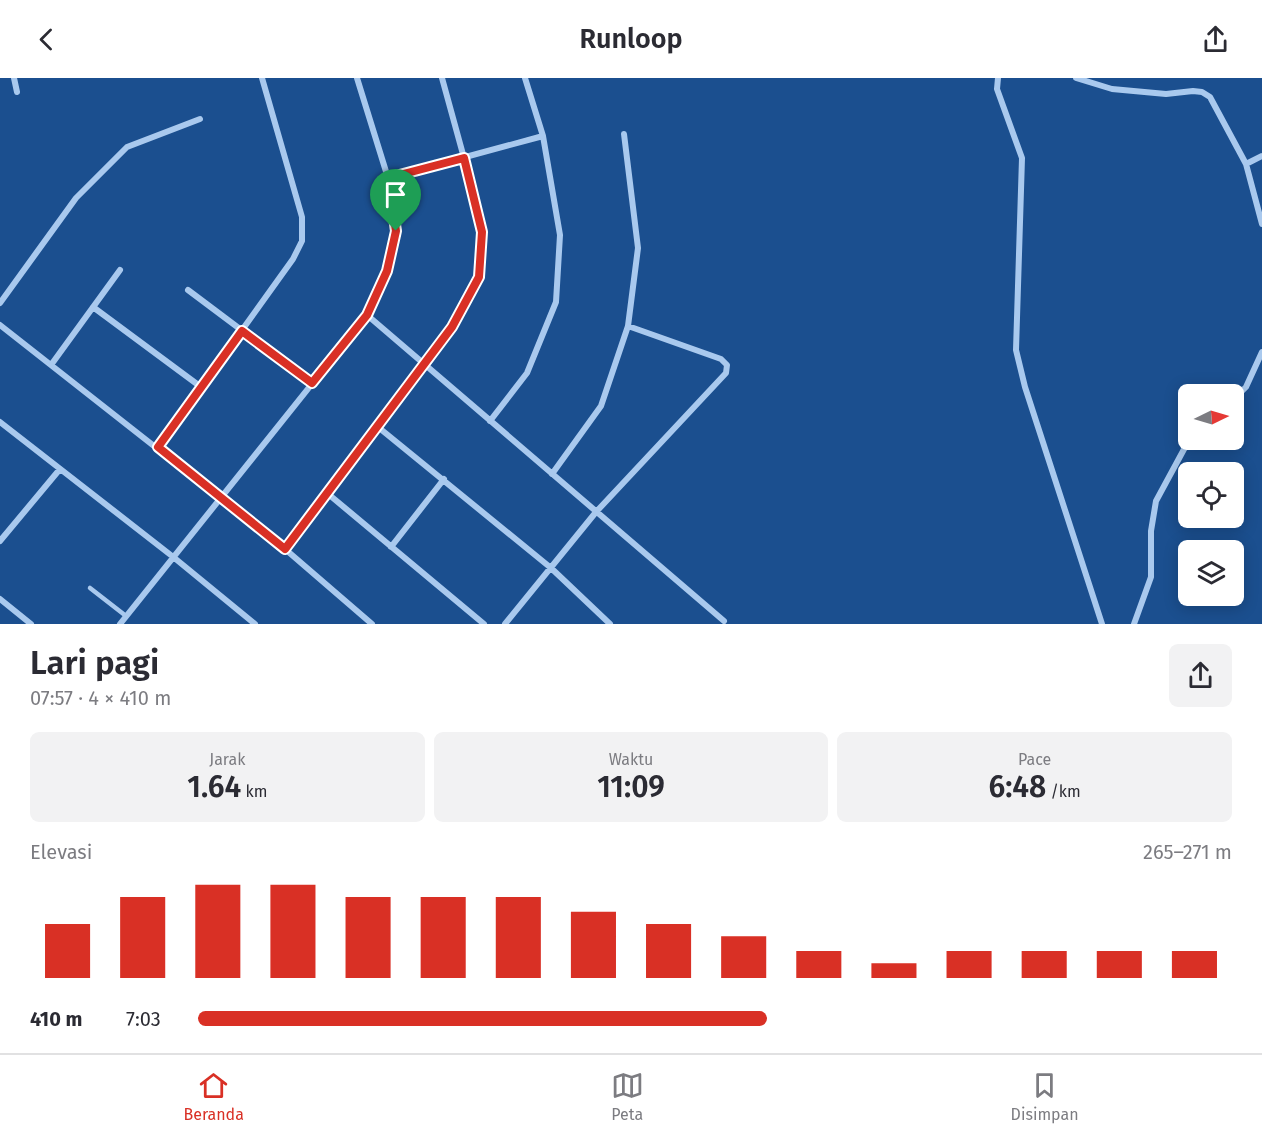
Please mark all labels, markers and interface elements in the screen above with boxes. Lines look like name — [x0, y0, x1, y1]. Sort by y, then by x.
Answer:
icon: back — [30, 23, 63, 56]
text: Runloop — [579, 23, 683, 55]
icon: share — [1199, 23, 1232, 56]
pin — [370, 169, 421, 231]
icon: arrive — [379, 178, 412, 211]
north arrow — [1178, 384, 1244, 450]
map controls — [1178, 384, 1244, 606]
button: locate — [1178, 462, 1244, 528]
button: layers — [1178, 540, 1244, 606]
text: Lari pagi — [30, 643, 159, 683]
button: share — [1169, 644, 1232, 707]
text: 07:57 · 4 × 410 m — [30, 686, 171, 710]
text: Jarak — [209, 750, 245, 769]
text: Waktu — [609, 750, 653, 769]
text: Pace — [1018, 750, 1051, 769]
text: 1.64 — [187, 769, 241, 805]
text: 11:09 — [597, 769, 665, 805]
text: 6:48 — [989, 769, 1046, 805]
text: km — [241, 782, 267, 801]
text: /km — [1046, 782, 1081, 801]
text: Elevasi — [30, 840, 92, 864]
text: 265–271 m — [1143, 840, 1232, 864]
text: 410 m — [30, 1007, 82, 1031]
text: 7:03 — [126, 1007, 161, 1031]
tab: Beranda — [183, 1069, 244, 1124]
tab: Peta — [611, 1069, 644, 1124]
tab: Disimpan — [1011, 1069, 1079, 1124]

